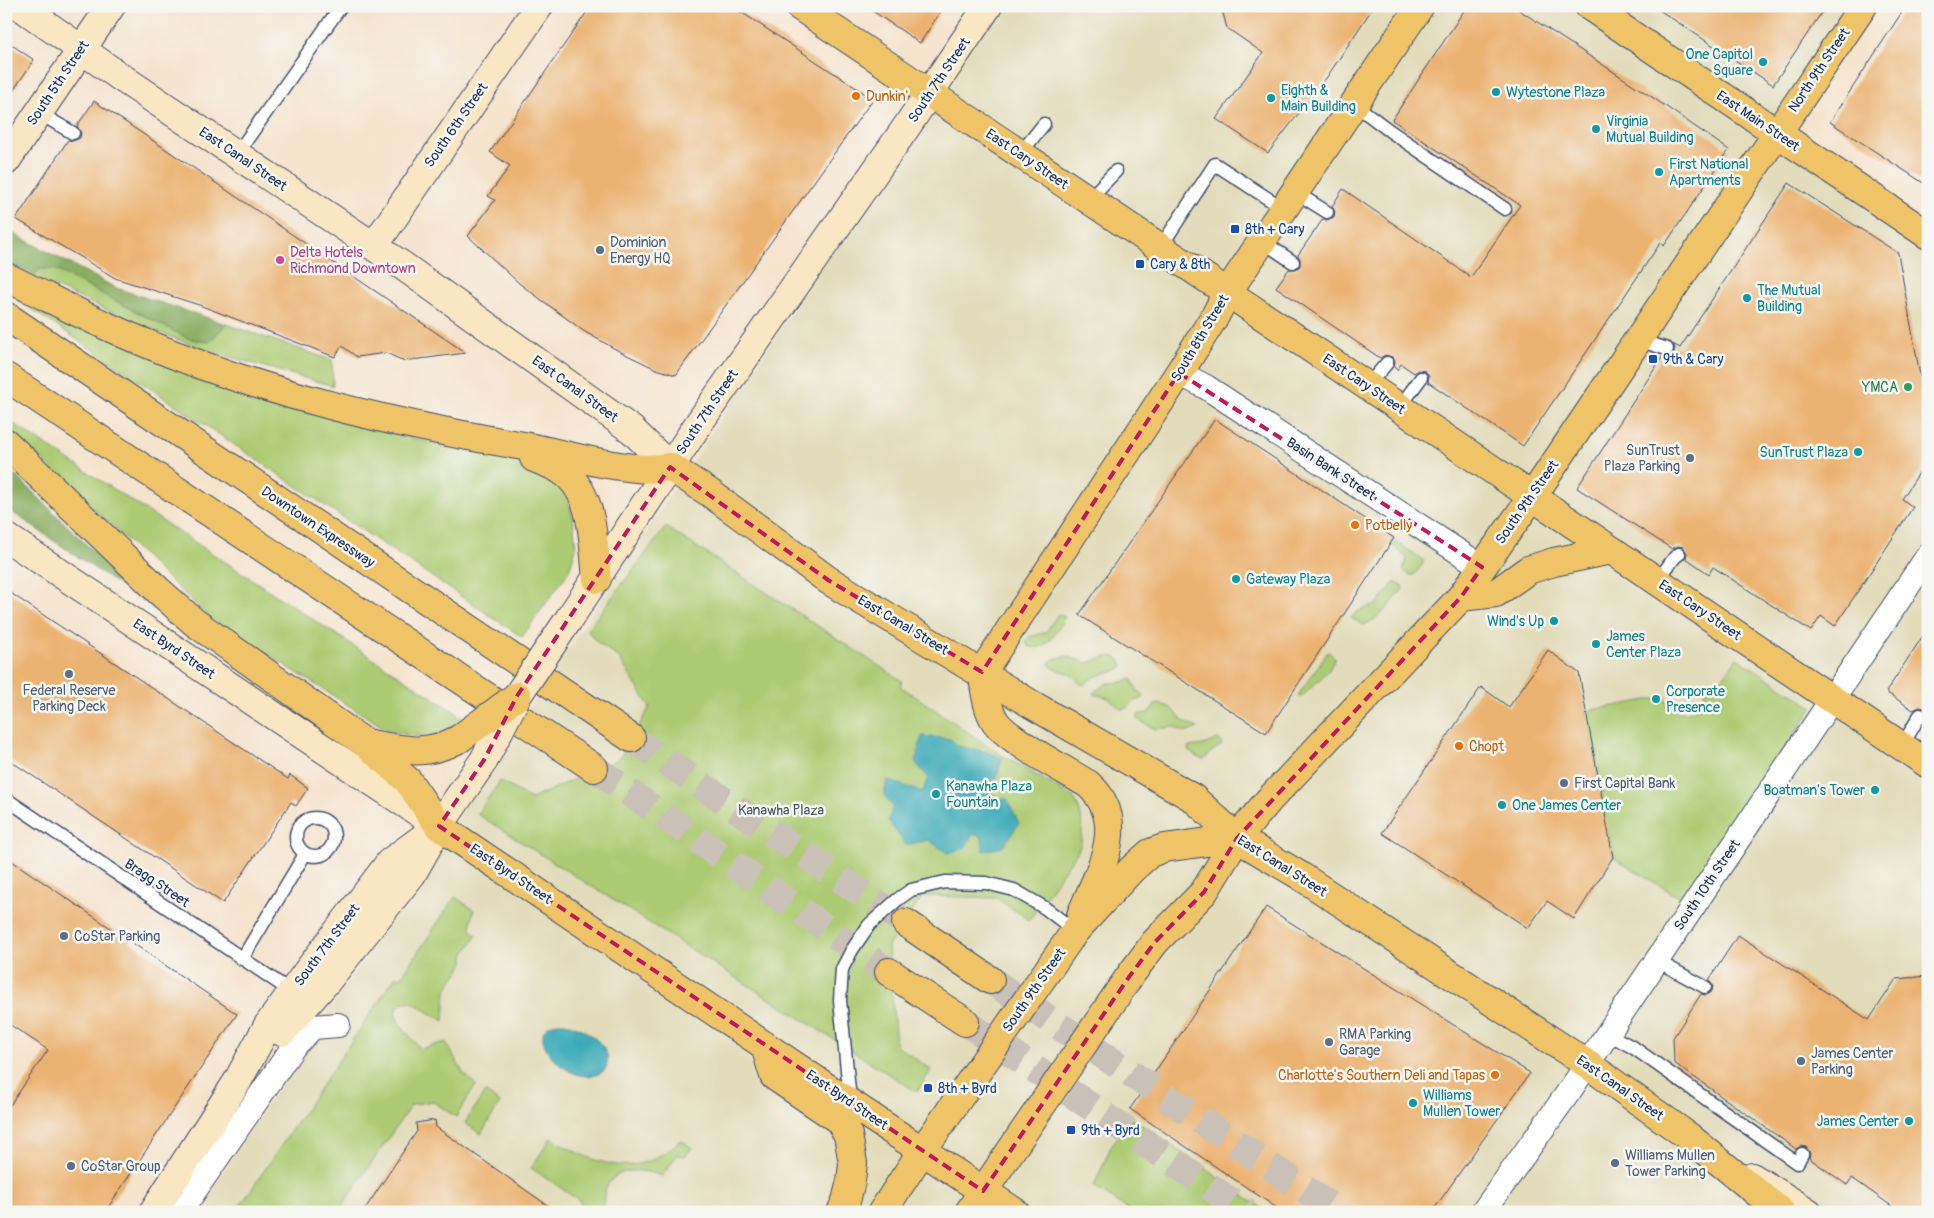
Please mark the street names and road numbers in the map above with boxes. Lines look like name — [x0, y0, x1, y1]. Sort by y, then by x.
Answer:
street label: North 9th Street — [1785, 24, 1854, 115]
street label: South 7th Street — [904, 34, 974, 126]
street label: South 5th Street — [23, 37, 93, 129]
street label: South 6th Street — [421, 79, 492, 171]
street label: East Main Street — [1713, 87, 1803, 155]
street label: East Canal Street — [196, 123, 290, 195]
street label: East Cary Street — [983, 125, 1072, 193]
street label: South 8th Street — [1167, 291, 1233, 384]
street label: East Cary Street — [1320, 350, 1409, 418]
street label: East Canal Street — [529, 352, 622, 426]
street label: South 7th Street — [672, 366, 742, 458]
street label: Basin Bank Street — [1283, 434, 1379, 504]
street label: South 9th Street — [1492, 457, 1562, 547]
street label: Downtown Expressway — [258, 483, 378, 571]
street label: East Cary Street — [1656, 576, 1745, 644]
street label: East Canal Street — [855, 591, 951, 659]
street label: East Byrd Street — [130, 615, 219, 683]
street label: East Canal Street — [1234, 832, 1330, 900]
street label: South 10th Street — [1670, 836, 1744, 934]
street label: East Byrd Street — [467, 840, 556, 908]
street label: Bragg Street — [121, 855, 193, 911]
street label: South 7th Street — [291, 900, 364, 989]
street label: South 9th Street — [999, 945, 1069, 1035]
street label: East Canal Street — [1573, 1052, 1667, 1124]
street label: East Byrd Street — [803, 1066, 892, 1134]

